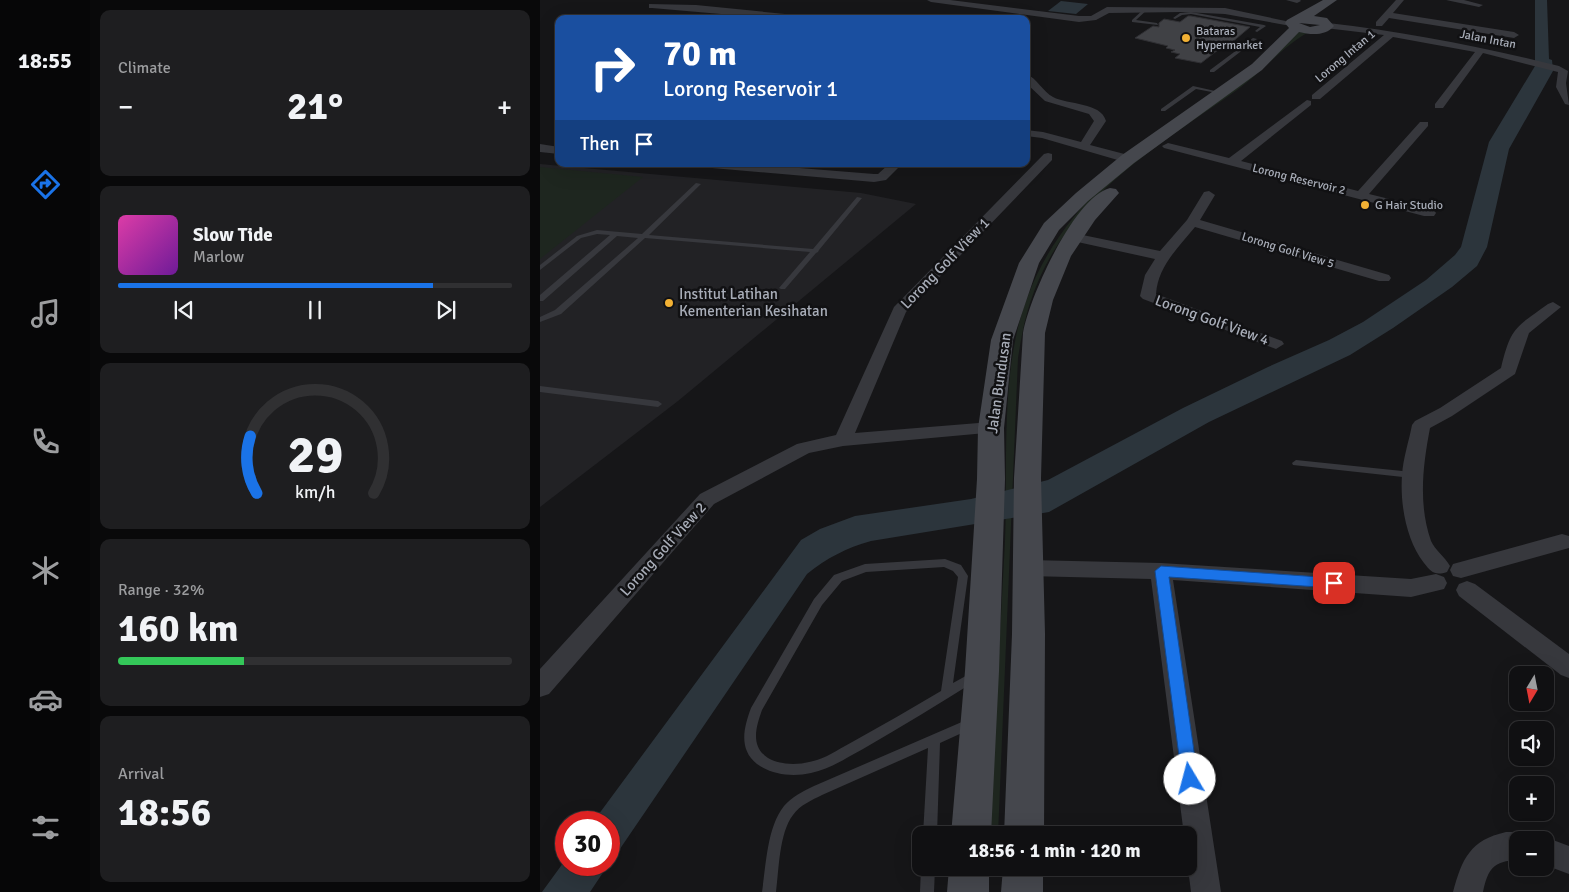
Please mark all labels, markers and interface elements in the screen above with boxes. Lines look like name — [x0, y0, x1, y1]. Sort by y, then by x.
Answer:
place label: Bataras Hypermarket — [1196, 24, 1263, 53]
street label: Lorong Intan 1 — [1312, 27, 1379, 86]
street label: Jalan Intan — [1459, 27, 1517, 52]
text: 70 m — [663, 32, 737, 75]
marker: Bataras Hypermarket — [1180, 32, 1192, 44]
icon: right — [580, 35, 645, 100]
text: 18:55 — [18, 47, 72, 74]
text: Climate — [118, 58, 171, 78]
text: Lorong Reservoir 1 — [663, 75, 838, 102]
text: 21° — [287, 83, 343, 130]
text: − — [118, 90, 133, 124]
text: + — [497, 90, 512, 124]
icon: arrive — [630, 130, 658, 158]
text: Then — [580, 132, 620, 156]
street label: Lorong Reservoir 2 — [1251, 161, 1347, 198]
icon: directions — [28, 167, 63, 202]
place label: G Hair Studio — [1375, 198, 1443, 213]
marker: G Hair Studio — [1359, 199, 1371, 211]
street label: Lorong Golf View 1 — [897, 214, 993, 312]
text: Slow Tide — [193, 223, 273, 247]
street label: Lorong Golf View 5 — [1240, 229, 1336, 272]
text: Marlow — [193, 247, 244, 267]
place label: Institut Latihan Kementerian Kesihatan — [679, 285, 828, 320]
street label: Lorong Golf View 4 — [1153, 291, 1271, 349]
icon: music — [28, 296, 63, 331]
icon: previous — [170, 296, 198, 324]
icon: pause — [301, 296, 329, 324]
icon: next — [432, 296, 460, 324]
marker: Institut Latihan Kementerian Kesihatan — [663, 297, 675, 309]
street label: Jalan Bundusan — [983, 332, 1015, 434]
text: 29 — [287, 423, 343, 487]
icon: phone — [28, 424, 63, 459]
text: km/h — [295, 481, 335, 503]
street label: Lorong Golf View 2 — [616, 498, 710, 600]
icon: climate — [28, 553, 63, 588]
pin — [1313, 562, 1355, 604]
icon: arrive — [1320, 569, 1348, 597]
text: Range · 32% — [118, 580, 204, 600]
text: 160 km — [118, 605, 239, 652]
north arrow — [1509, 666, 1554, 711]
map controls — [1509, 666, 1554, 876]
icon: car — [28, 682, 63, 717]
button: sound — [1509, 721, 1554, 766]
position arrow — [1163, 752, 1215, 804]
text: Arrival — [118, 764, 164, 784]
button: + — [1509, 776, 1554, 821]
text: 18:56 — [118, 789, 211, 836]
icon: filters — [28, 810, 63, 845]
speed limit sign: 30 — [555, 811, 620, 876]
button: − — [1509, 831, 1554, 876]
text: 18:56 · 1 min · 120 m — [968, 839, 1141, 863]

